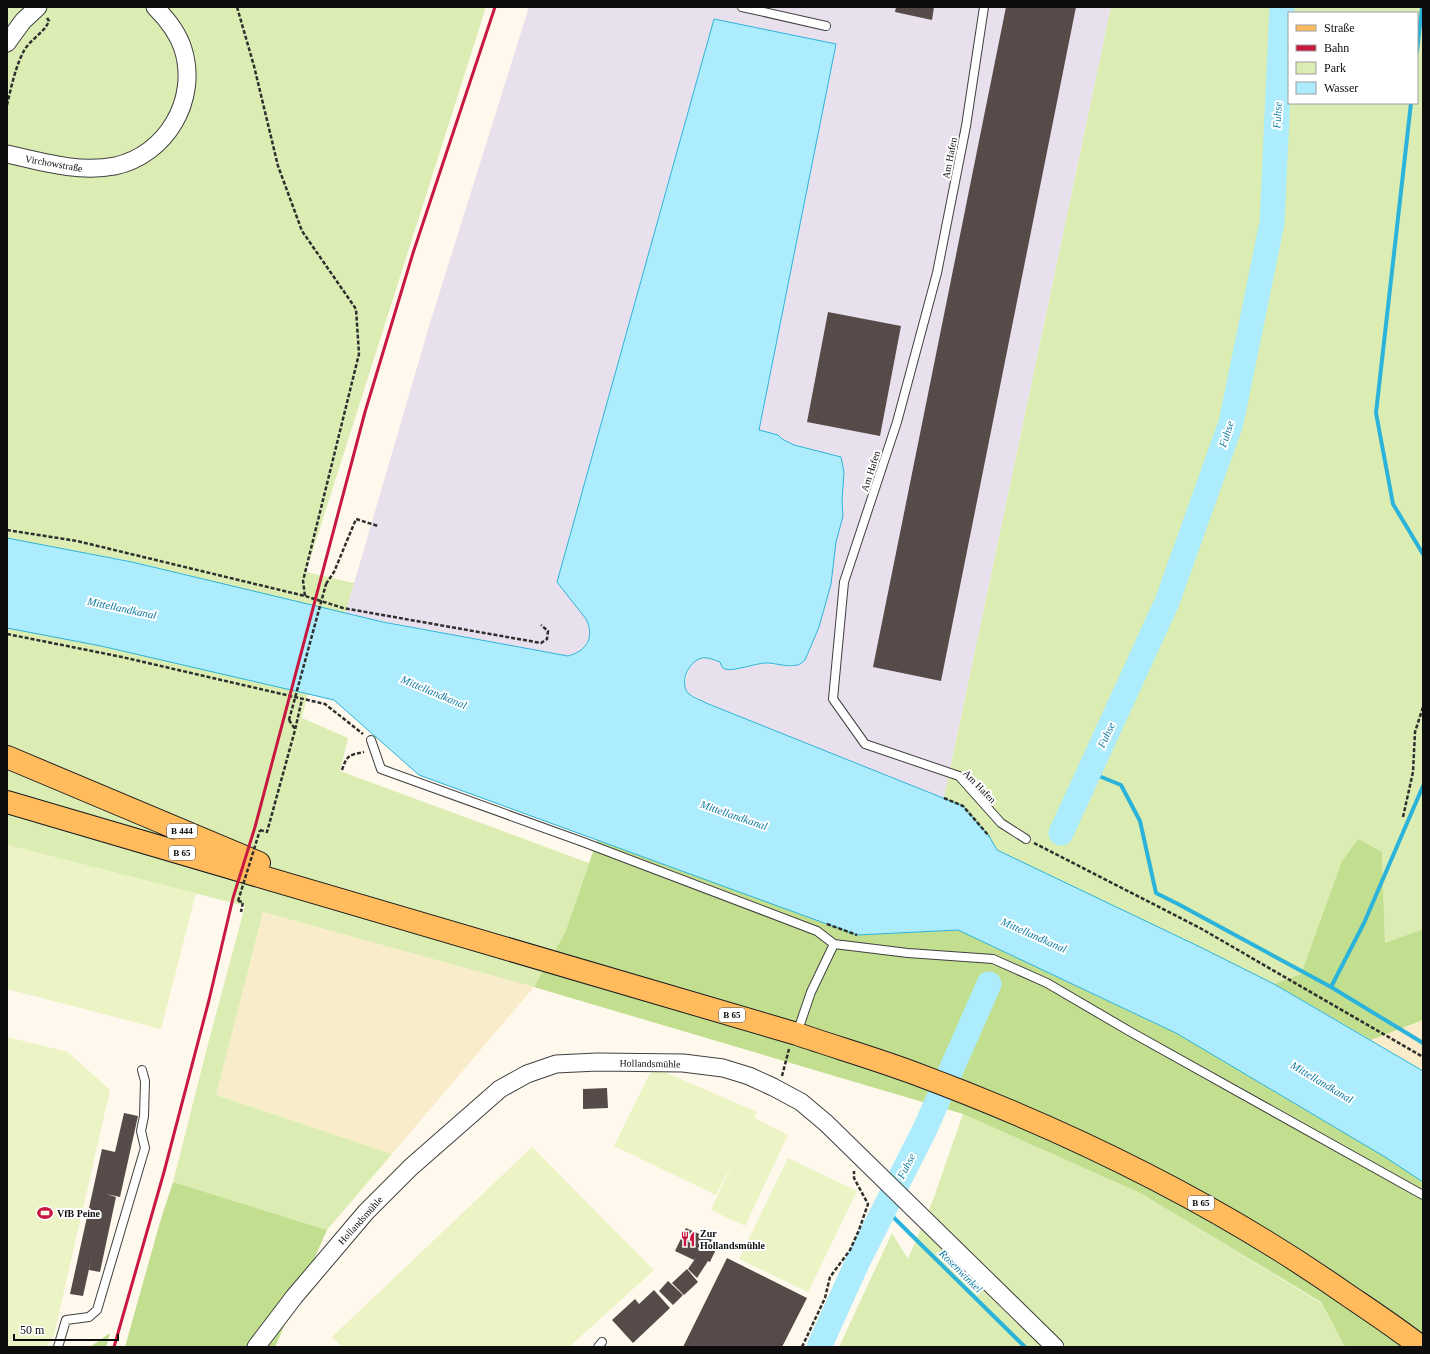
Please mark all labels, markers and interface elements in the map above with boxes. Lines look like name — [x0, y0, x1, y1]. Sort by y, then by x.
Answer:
legend — [1288, 12, 1418, 104]
text: Straße — [1324, 21, 1355, 35]
text: Bahn — [1324, 41, 1349, 55]
text: Park — [1324, 61, 1346, 75]
text: Wasser — [1324, 81, 1358, 95]
water label: Fuhse — [1270, 101, 1284, 130]
street label: Am Hafen — [940, 136, 959, 180]
street label: Virchowstraße — [24, 153, 84, 174]
water label: Fuhse — [1216, 419, 1236, 450]
street label: Am Hafen — [859, 450, 882, 493]
water label: Mittellandkanal — [85, 595, 158, 621]
water label: Mittellandkanal — [398, 672, 469, 711]
water label: Fuhse — [1094, 720, 1117, 751]
street label: Am Hafen — [961, 767, 998, 805]
water label: Mittellandkanal — [698, 798, 769, 832]
road number: B 444 — [167, 824, 197, 838]
road number: B 65 — [169, 846, 195, 860]
water label: Mittellandkanal — [999, 915, 1069, 955]
road number: B 65 — [719, 1008, 745, 1022]
street label: Hollandsmühle — [619, 1057, 681, 1070]
water label: Mittellandkanal — [1288, 1058, 1355, 1105]
water label: Fuhse — [894, 1151, 917, 1182]
street label: Hollandsmühle — [336, 1194, 385, 1247]
road number: B 65 — [1188, 1196, 1214, 1210]
sports icon: VfB Peine — [36, 1204, 54, 1222]
place label: VfB Peine — [57, 1208, 101, 1219]
place label: Zur Hollandsmühle — [700, 1228, 766, 1251]
restaurant icon: Zur Hollandsmühle — [679, 1230, 697, 1248]
water label: Rosenwinkel — [936, 1246, 985, 1295]
scale bar — [14, 1316, 118, 1342]
text: 50 m — [20, 1323, 45, 1337]

